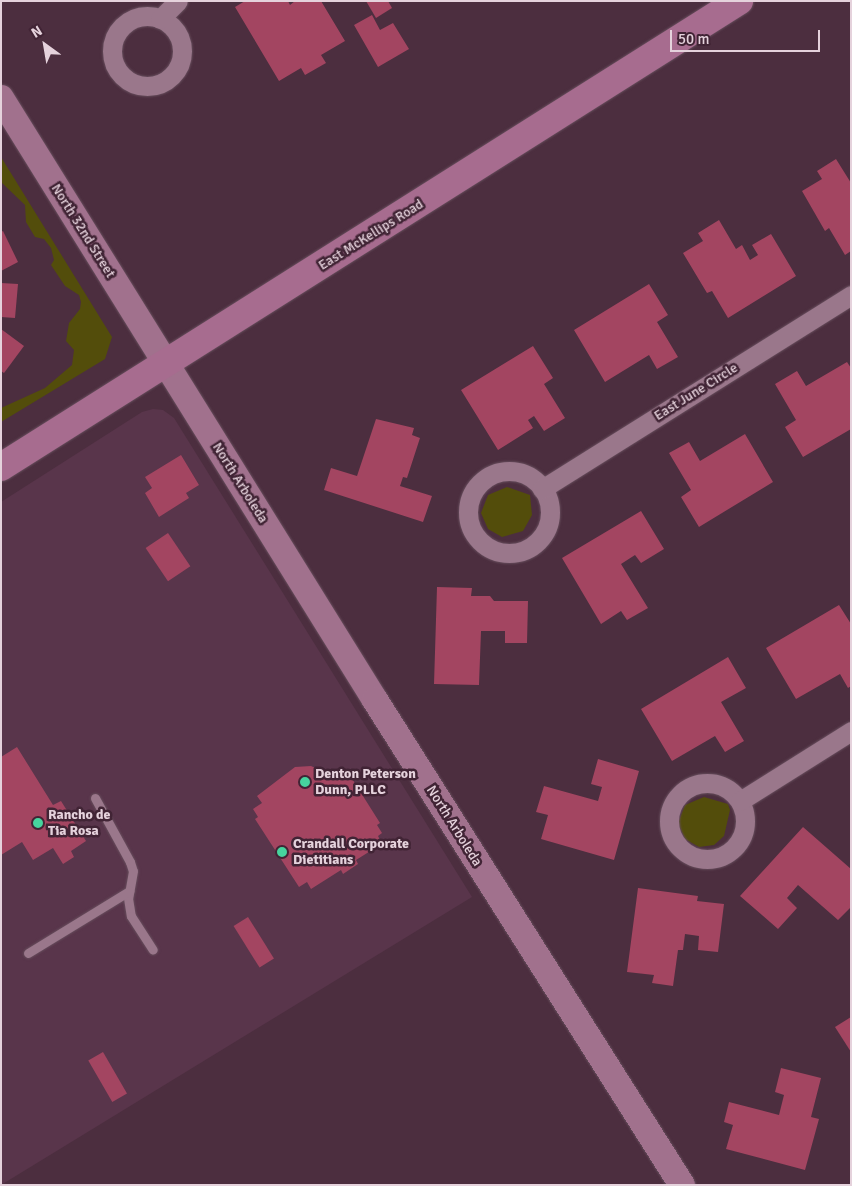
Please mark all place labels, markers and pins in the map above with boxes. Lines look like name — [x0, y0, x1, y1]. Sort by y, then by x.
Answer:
place label: Denton Peterson Dunn, PLLC — [315, 766, 416, 799]
marker: Denton Peterson Dunn, PLLC — [299, 776, 311, 788]
place label: Rancho de Tia Rosa — [48, 807, 110, 840]
marker: Rancho de Tia Rosa — [32, 817, 44, 829]
place label: Crandall Corporate Dietitians — [293, 836, 409, 869]
marker: Crandall Corporate Dietitians — [275, 845, 289, 859]

